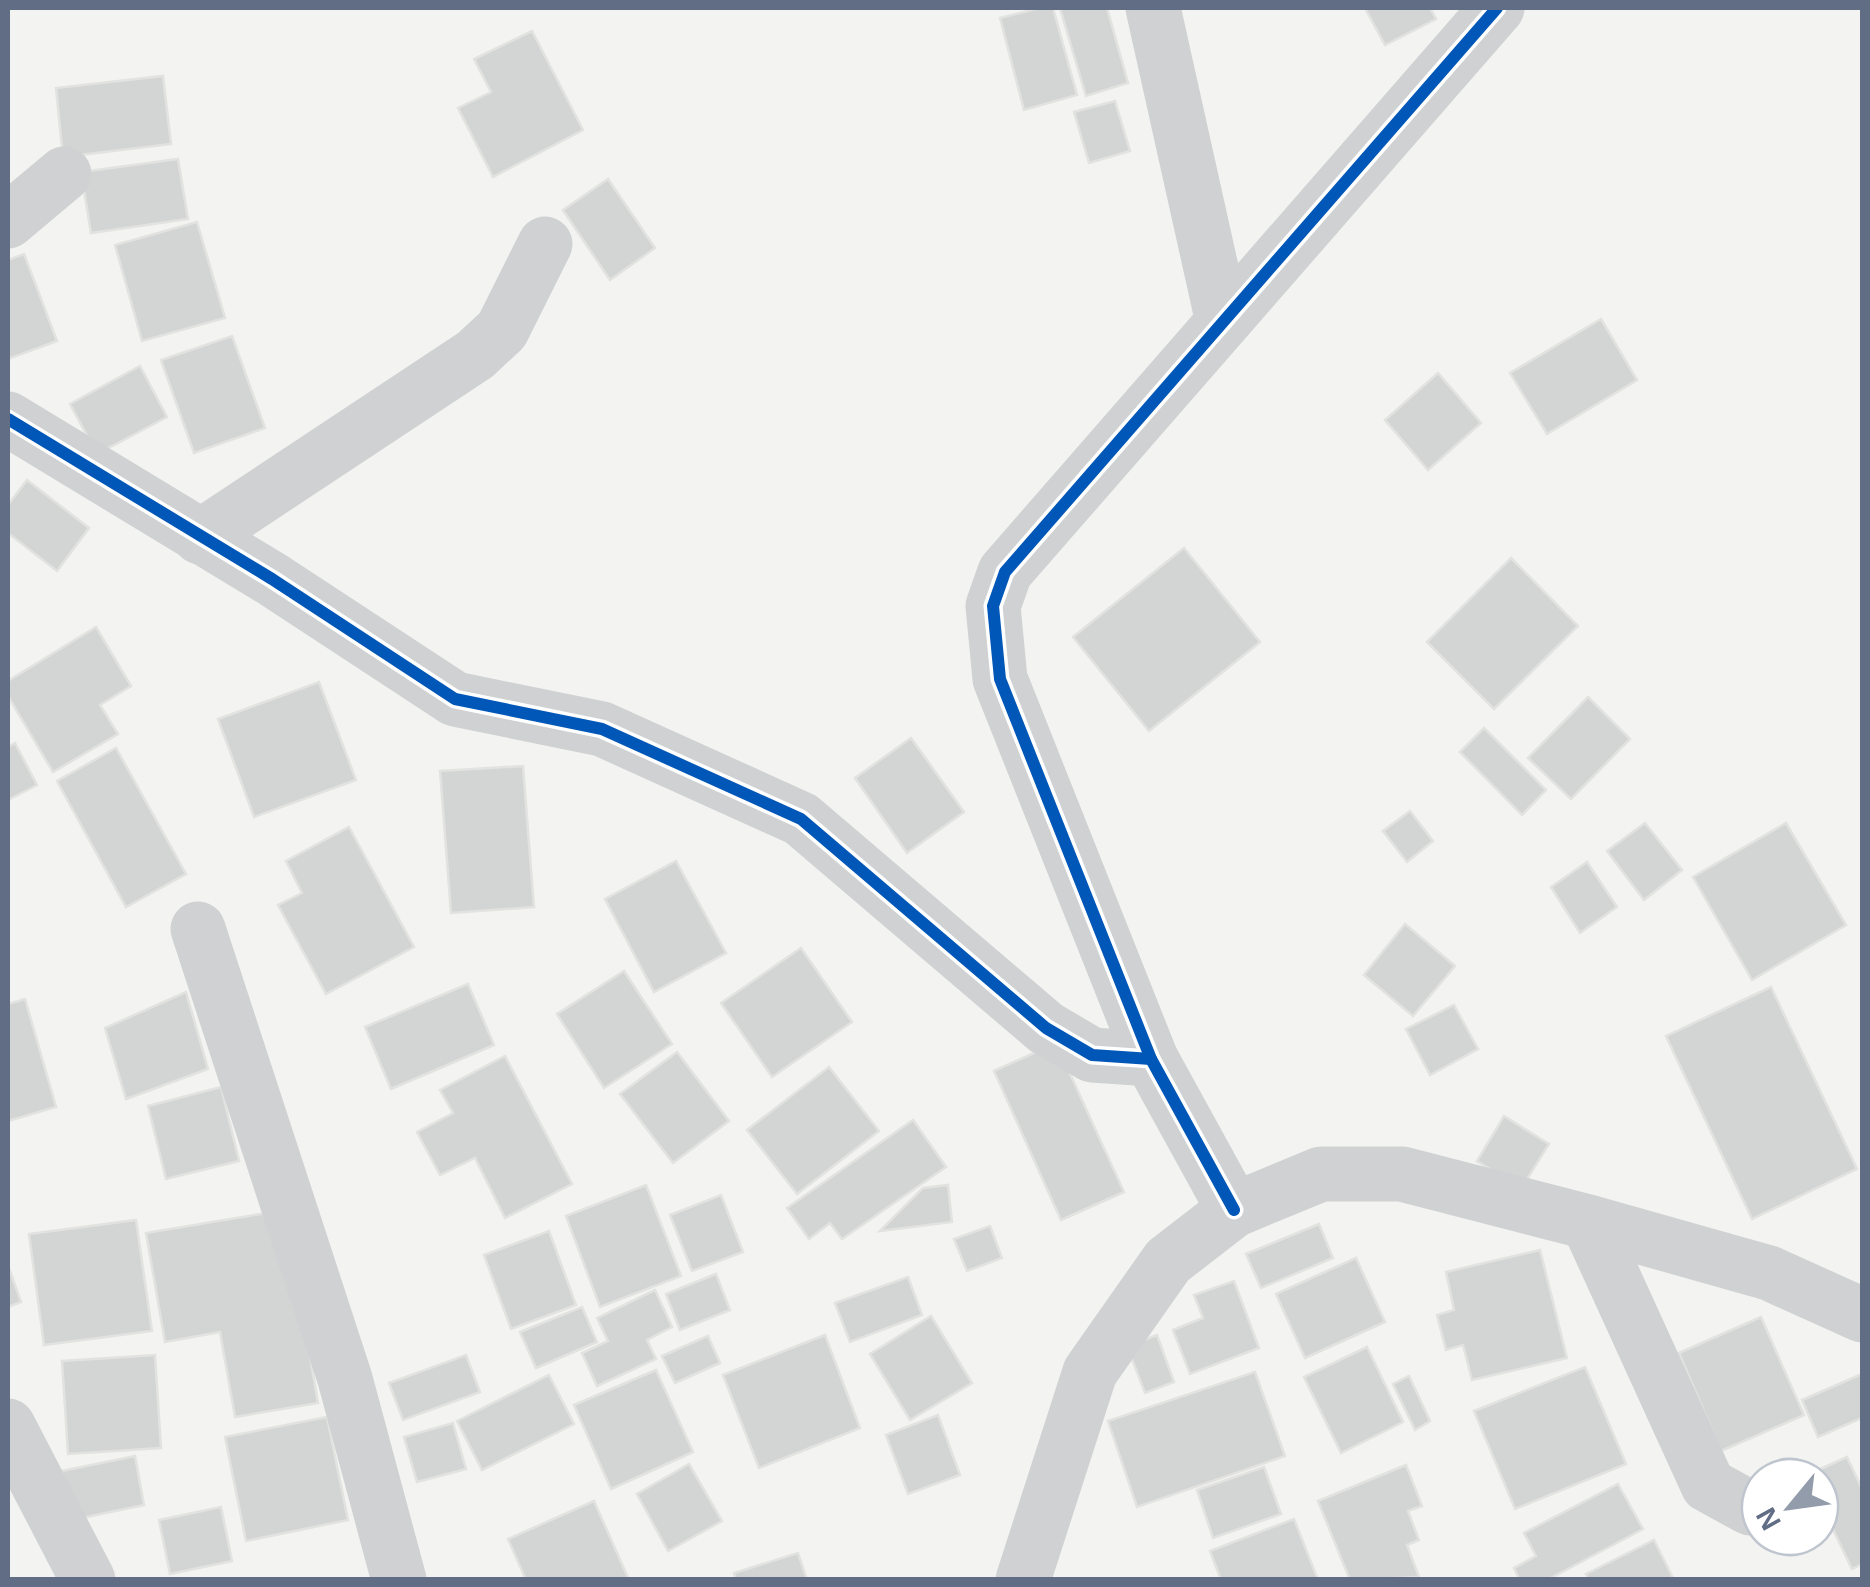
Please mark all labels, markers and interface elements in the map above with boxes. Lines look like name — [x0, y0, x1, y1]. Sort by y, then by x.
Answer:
north arrow — [1740, 1457, 1840, 1557]
text: N — [1750, 1503, 1787, 1535]

